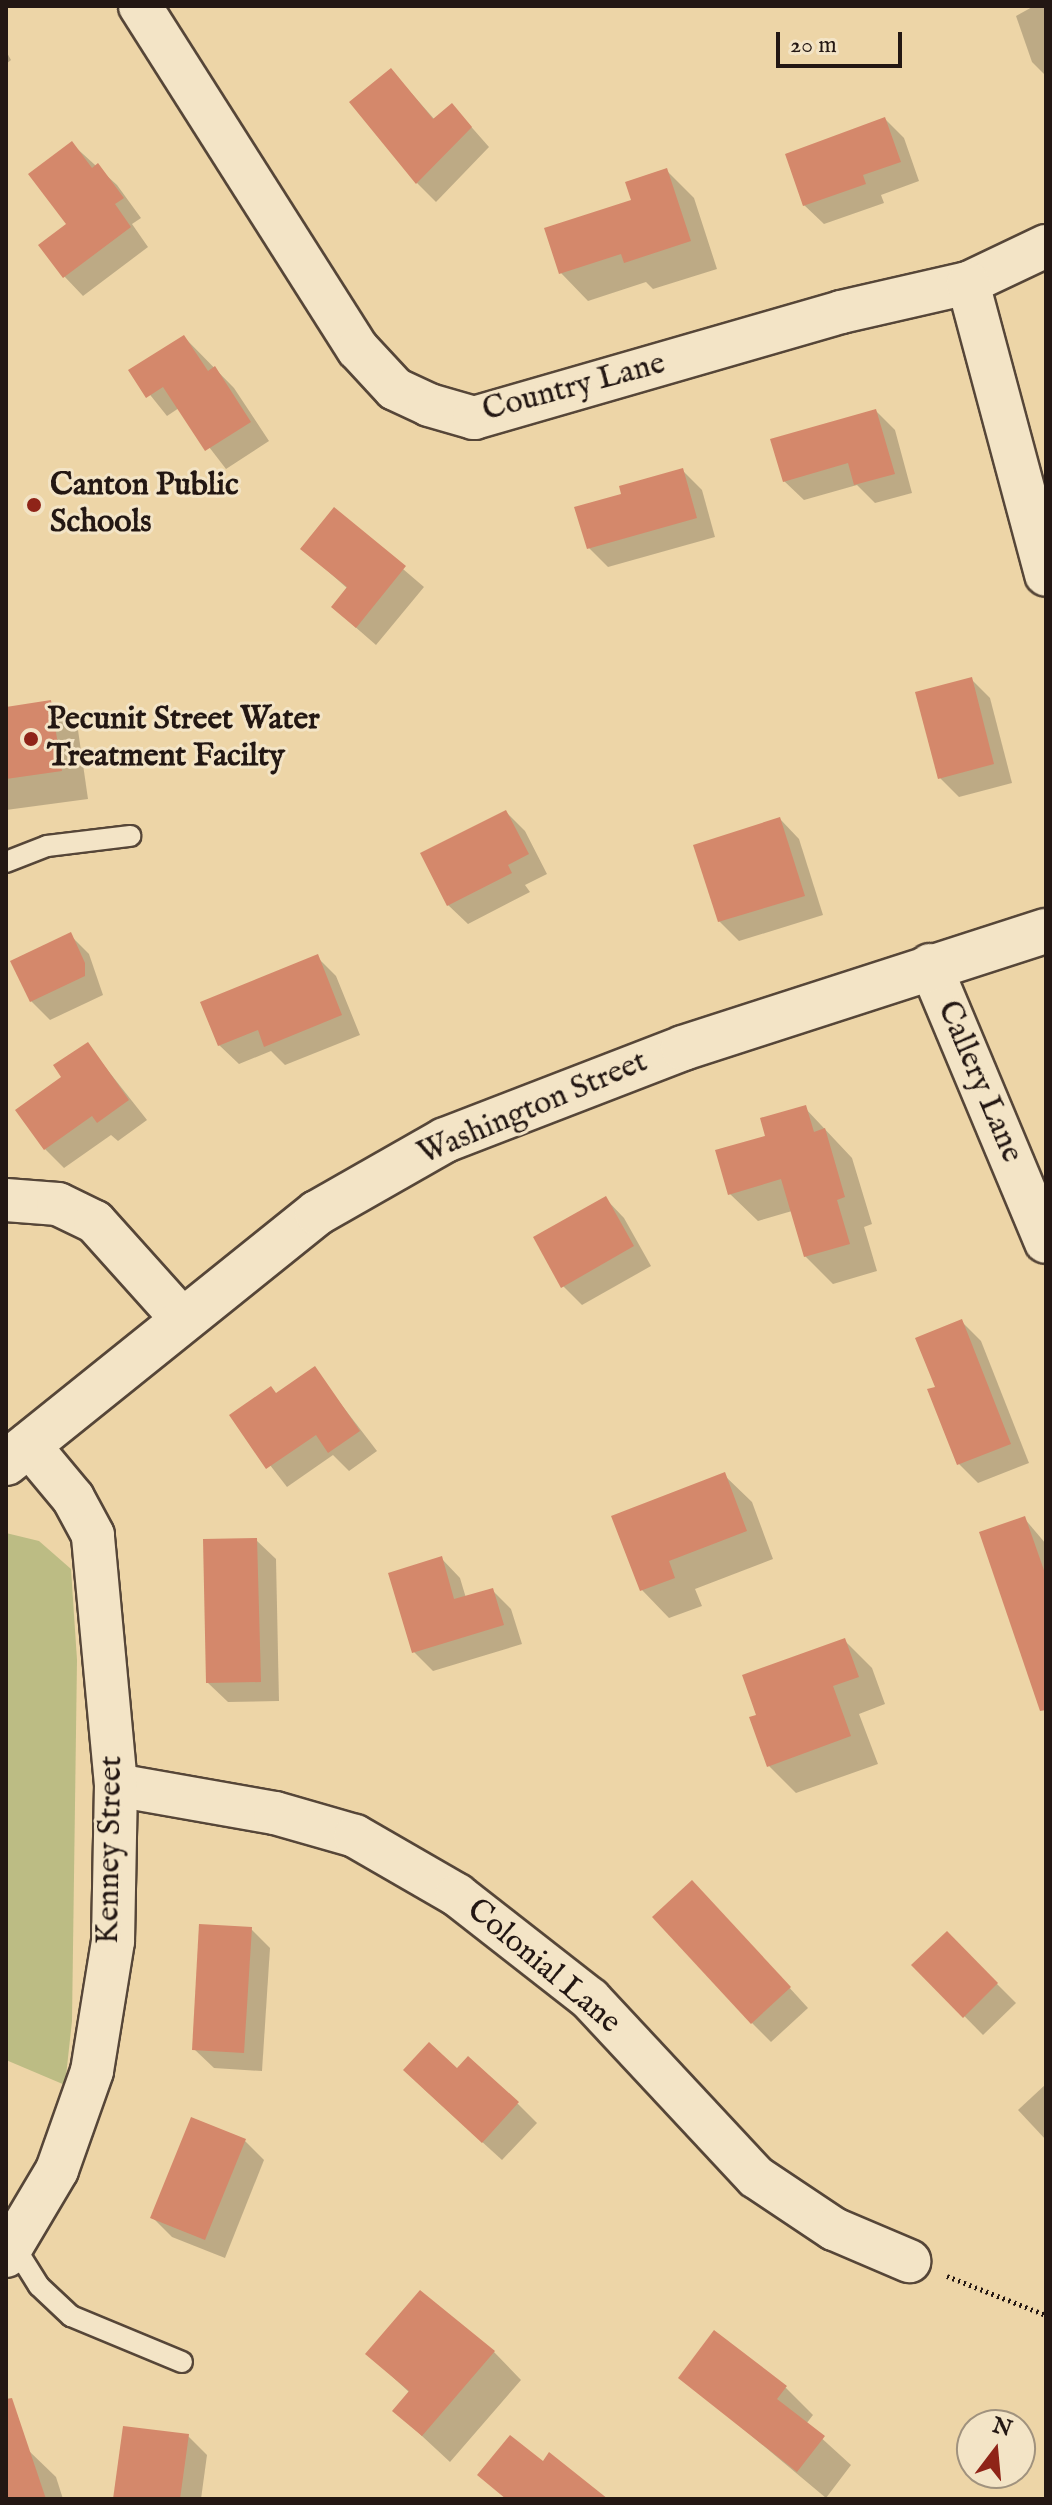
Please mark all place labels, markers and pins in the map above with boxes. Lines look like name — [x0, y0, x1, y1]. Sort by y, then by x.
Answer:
place label: Canton Public Schools — [50, 468, 239, 543]
marker: Canton Public Schools — [25, 496, 43, 514]
place label: Pecunit Street Water Treatment Facilty — [47, 702, 320, 777]
marker: Pecunit Street Water Treatment Facilty — [22, 730, 40, 748]

